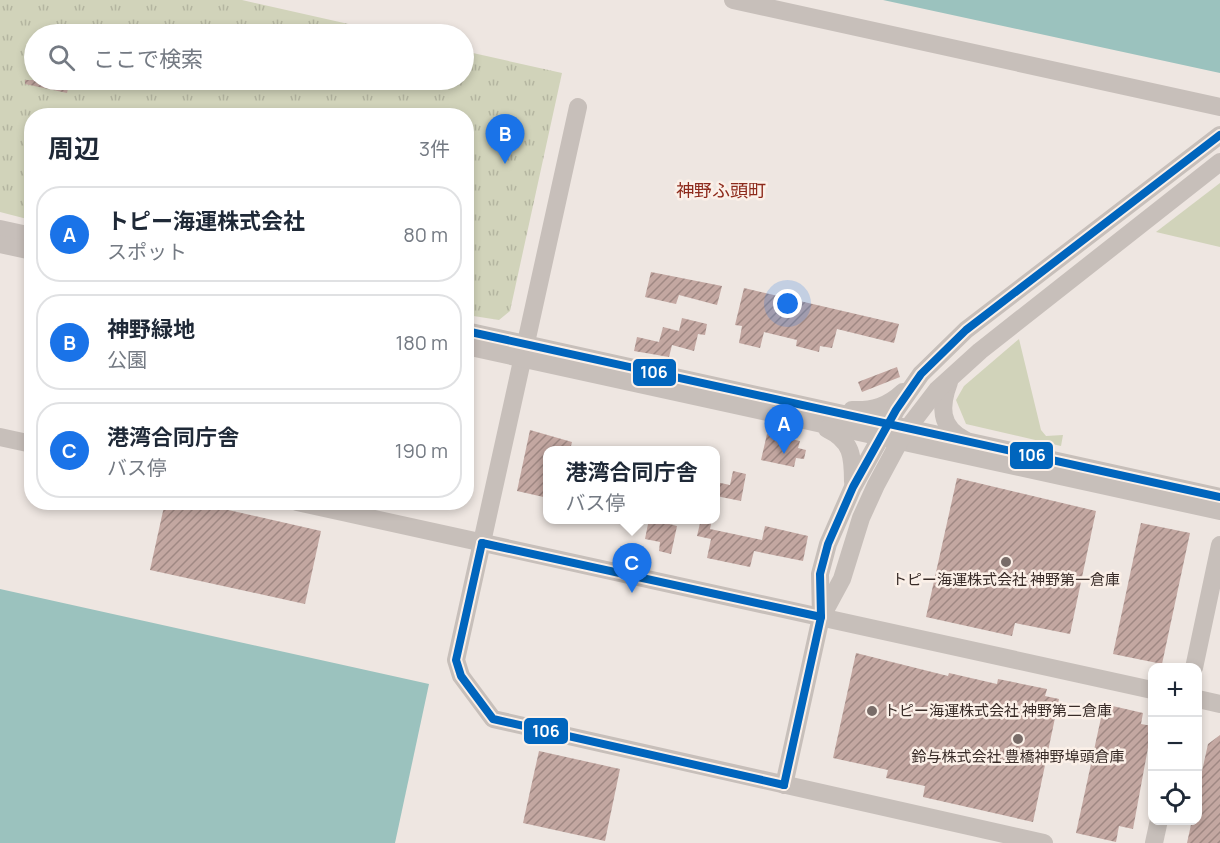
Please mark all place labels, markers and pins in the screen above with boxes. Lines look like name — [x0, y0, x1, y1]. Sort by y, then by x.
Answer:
pin: B — [486, 114, 524, 164]
pin: A — [764, 404, 804, 454]
pin: C — [612, 544, 652, 593]
marker: トピー海運株式会社 神野第一倉庫 — [999, 555, 1013, 569]
place label: トピー海運株式会社 神野第一倉庫 — [892, 569, 1120, 590]
place label: トピー海運株式会社 神野第二倉庫 — [884, 700, 1112, 721]
marker: トピー海運株式会社 神野第二倉庫 — [865, 704, 879, 718]
marker: 鈴与株式会社 豊橋神野埠頭倉庫 — [1011, 732, 1025, 746]
place label: 鈴与株式会社 豊橋神野埠頭倉庫 — [911, 746, 1125, 767]

